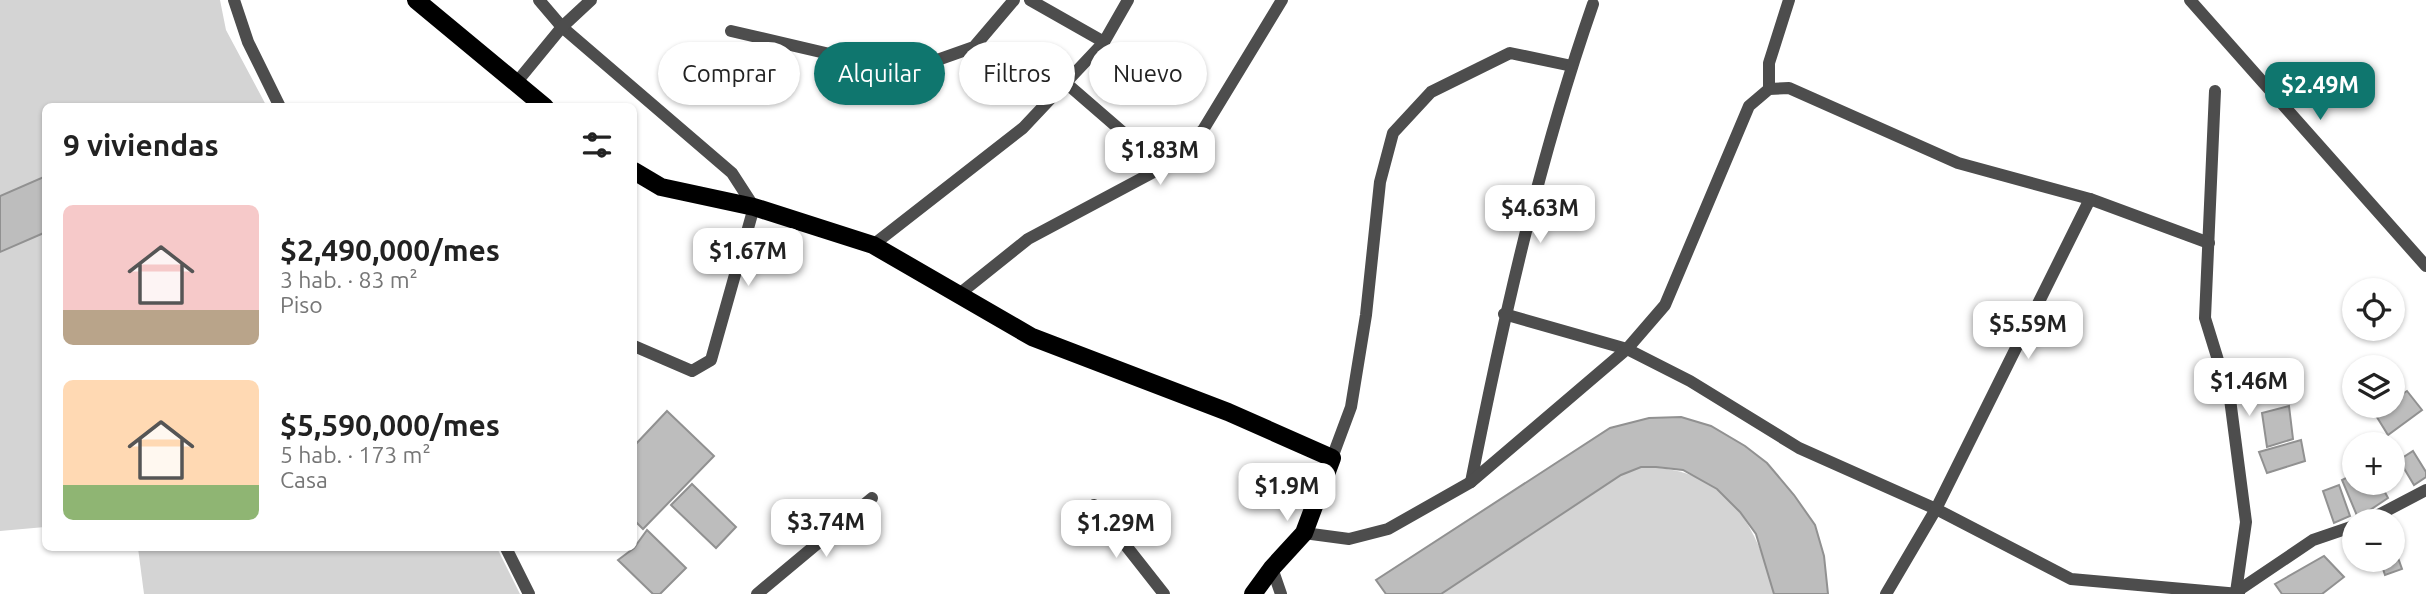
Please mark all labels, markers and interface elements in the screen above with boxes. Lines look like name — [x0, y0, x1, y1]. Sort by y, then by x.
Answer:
chip: Comprar — [658, 42, 800, 105]
chip: Alquilar — [814, 42, 945, 105]
chip: Filtros — [959, 42, 1075, 105]
chip: Nuevo — [1089, 42, 1207, 105]
pin: $2.49M — [2263, 62, 2377, 122]
text: $2.49M — [2281, 72, 2359, 97]
icon: filters — [578, 126, 616, 164]
text: 9 viviendas — [63, 128, 219, 162]
pin: $1.83M — [1103, 128, 1217, 187]
text: $1.83M — [1121, 137, 1199, 162]
pin: $4.63M — [1483, 186, 1597, 245]
text: $4.63M — [1501, 195, 1579, 220]
pin: $1.67M — [691, 229, 805, 288]
icon: home — [119, 233, 203, 317]
text: $2,490,000/mes — [280, 233, 500, 267]
text: $1.67M — [709, 238, 787, 263]
text: 3 hab. · 83 m² — [280, 267, 418, 292]
map controls — [2342, 278, 2405, 572]
button: locate — [2342, 278, 2405, 341]
text: Piso — [280, 292, 323, 317]
pin: $5.59M — [1971, 302, 2085, 361]
text: $5.59M — [1989, 311, 2067, 336]
button: layers — [2342, 355, 2405, 418]
pin: $1.46M — [2192, 358, 2306, 418]
text: $1.46M — [2210, 368, 2288, 393]
icon: home — [119, 408, 203, 492]
text: $5,590,000/mes — [280, 408, 500, 442]
button: + — [2342, 432, 2405, 495]
text: 5 hab. · 173 m² — [280, 442, 431, 467]
pin: $1.9M — [1238, 463, 1336, 523]
text: Casa — [280, 467, 328, 492]
text: $1.9M — [1254, 473, 1320, 498]
pin: $3.74M — [769, 500, 883, 559]
pin: $1.29M — [1059, 500, 1173, 560]
text: $3.74M — [787, 509, 865, 534]
button: − — [2342, 509, 2405, 572]
text: $1.29M — [1077, 510, 1155, 535]

